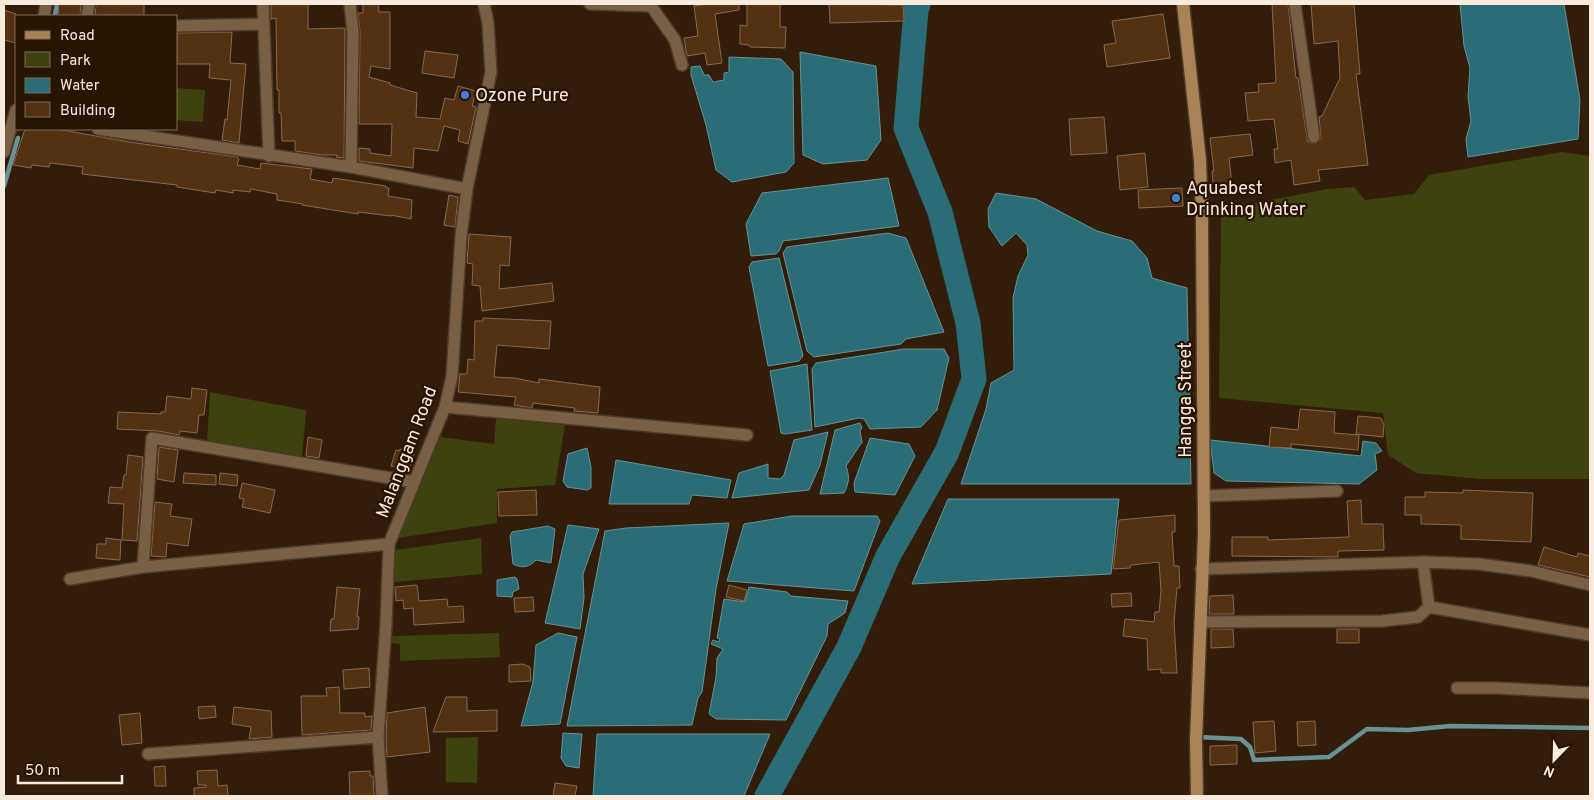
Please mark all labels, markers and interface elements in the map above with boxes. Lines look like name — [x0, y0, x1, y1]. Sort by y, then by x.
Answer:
legend — [15, 15, 178, 130]
text: Road — [60, 27, 95, 46]
text: Park — [60, 52, 91, 71]
text: Water — [60, 77, 100, 96]
place label: Ozone Pure — [475, 85, 569, 108]
marker: Ozone Pure — [459, 89, 471, 101]
text: Building — [60, 102, 115, 121]
place label: Aquabest Drinking Water — [1186, 178, 1306, 222]
marker: Aquabest Drinking Water — [1170, 192, 1182, 204]
street label: Hangga Street — [1175, 342, 1198, 458]
street label: Malanggam Road — [372, 383, 443, 522]
north arrow — [1529, 735, 1579, 785]
scale bar — [18, 752, 121, 784]
text: N — [1542, 761, 1557, 780]
text: 50 m — [25, 762, 60, 781]

